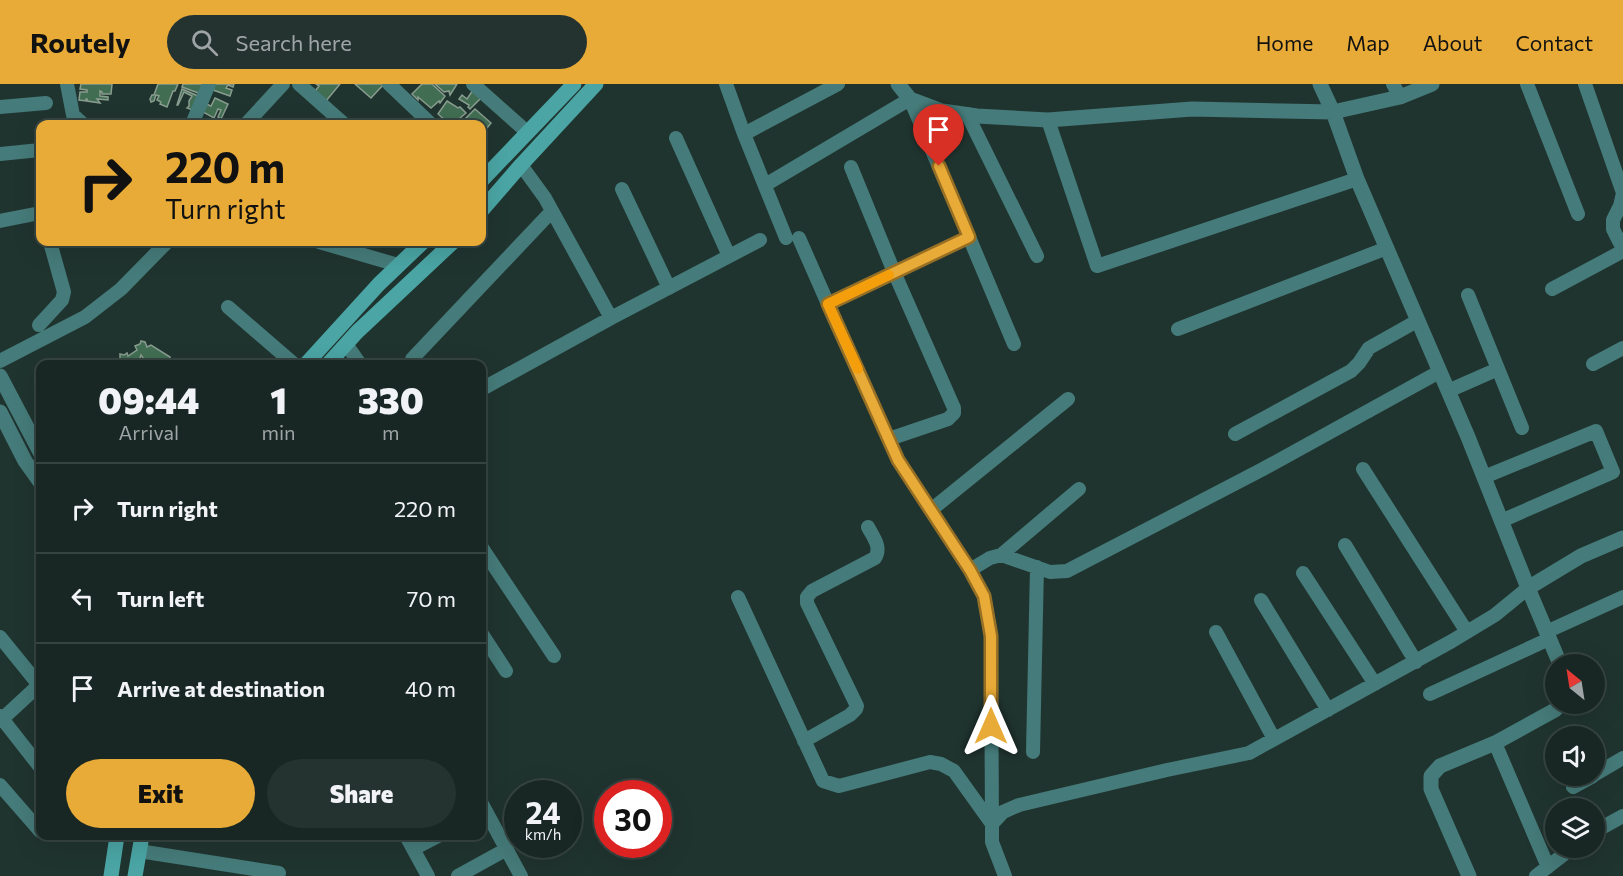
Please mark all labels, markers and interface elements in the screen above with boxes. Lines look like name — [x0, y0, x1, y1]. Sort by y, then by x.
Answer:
search box — [167, 15, 587, 69]
text: Routely — [30, 25, 131, 59]
icon: search — [188, 26, 221, 59]
text: Search here — [236, 29, 352, 56]
text: Home — [1256, 30, 1313, 55]
text: Map — [1346, 30, 1390, 55]
text: About — [1423, 30, 1482, 55]
text: Contact — [1515, 30, 1593, 55]
pin — [913, 104, 964, 166]
icon: arrive — [922, 113, 955, 146]
text: 220 m — [165, 140, 285, 192]
icon: right — [66, 144, 144, 222]
text: Turn right — [165, 192, 285, 225]
text: 09:44 — [98, 377, 199, 421]
text: 1 — [270, 377, 287, 421]
text: 330 — [358, 377, 424, 421]
text: Arrival — [118, 420, 179, 444]
text: min — [262, 420, 296, 444]
text: m — [382, 420, 400, 444]
icon: right — [66, 492, 99, 525]
text: Turn right — [117, 495, 218, 522]
text: 220 m — [394, 495, 456, 522]
icon: left — [66, 582, 99, 615]
text: Turn left — [117, 585, 204, 612]
text: 70 m — [407, 585, 456, 612]
north arrow — [1545, 654, 1605, 714]
map controls — [1545, 654, 1605, 858]
icon: arrive — [66, 672, 99, 705]
text: Arrive at destination — [117, 675, 325, 702]
text: 40 m — [405, 675, 456, 702]
position arrow — [959, 694, 1023, 758]
button: sound — [1545, 726, 1605, 786]
button: Exit — [66, 759, 255, 828]
button: Share — [267, 759, 456, 828]
speed limit sign: 30 — [594, 780, 672, 858]
text: 24 — [525, 793, 561, 830]
button: layers — [1545, 798, 1605, 858]
text: km/h — [525, 825, 561, 843]

